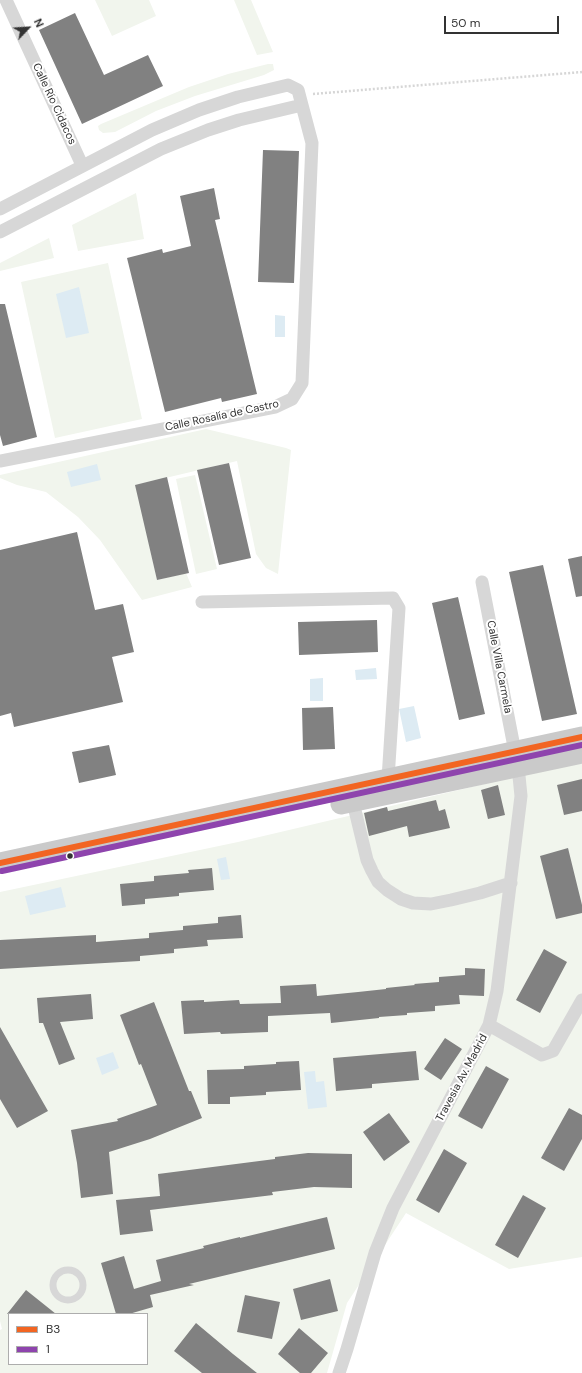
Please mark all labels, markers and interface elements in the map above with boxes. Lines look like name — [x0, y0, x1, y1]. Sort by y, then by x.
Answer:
north arrow — [8, 8, 48, 48]
scale bar — [446, 8, 561, 34]
text: 50 m — [451, 15, 480, 31]
text: N — [31, 16, 47, 30]
street label: Calle Río Cidacos — [29, 61, 79, 147]
street label: Calle Rosalía de Castro — [164, 397, 280, 435]
street label: Calle Villa Carmela — [484, 620, 514, 714]
unlabelled marker — [65, 851, 75, 861]
street label: Travesia Av. Madrid — [433, 1032, 491, 1124]
legend — [8, 1313, 148, 1365]
text: B3 — [46, 1321, 60, 1337]
text: 1 — [46, 1341, 50, 1357]

